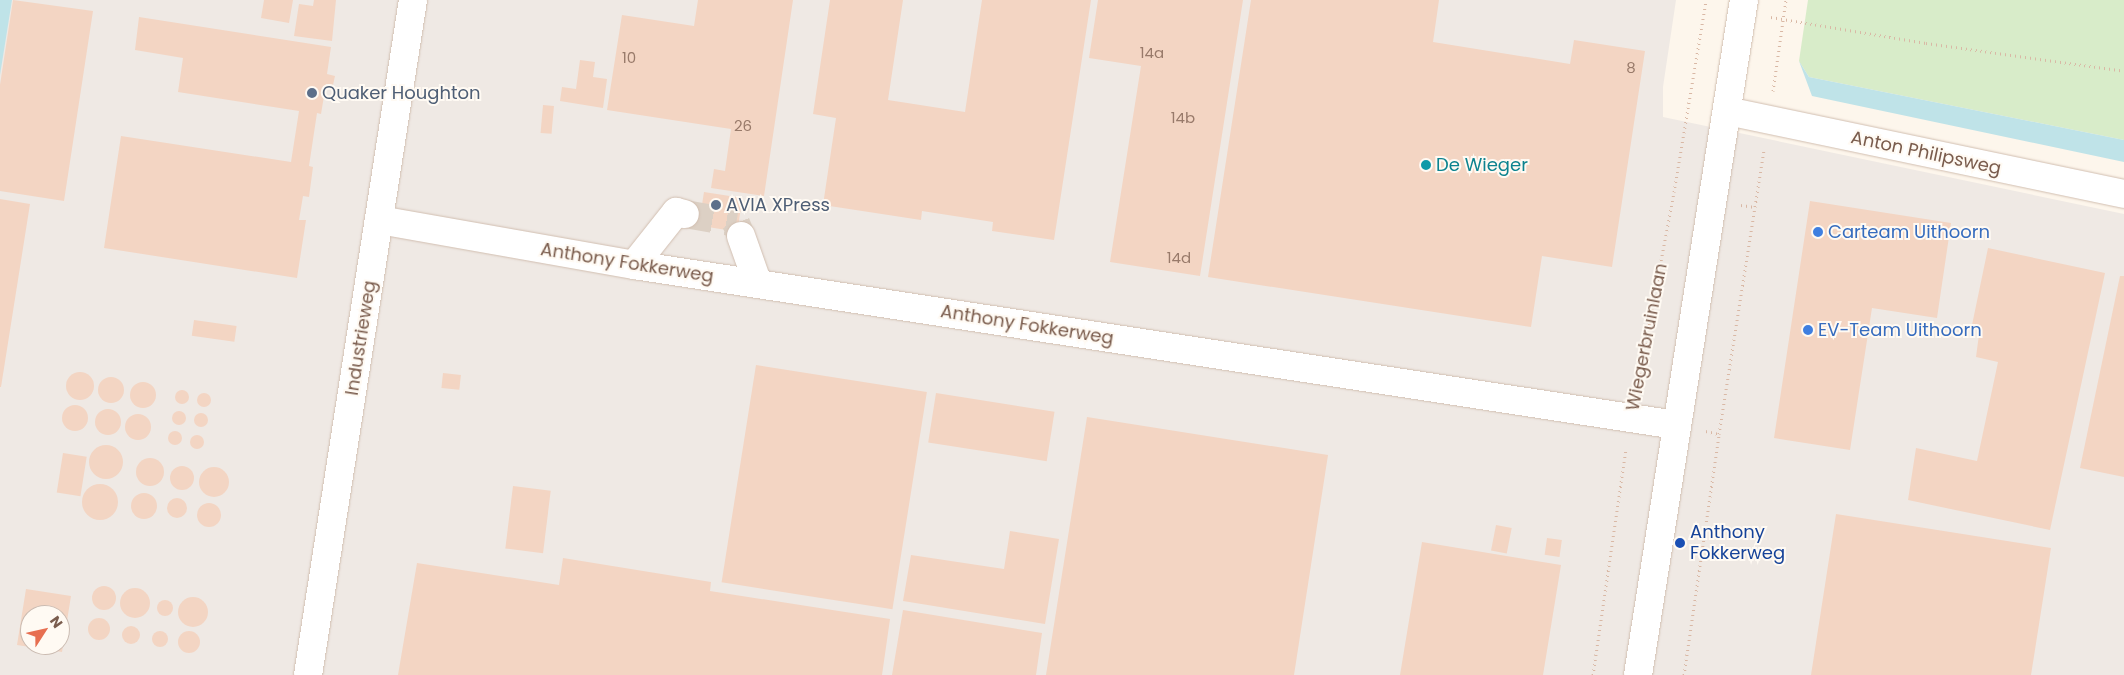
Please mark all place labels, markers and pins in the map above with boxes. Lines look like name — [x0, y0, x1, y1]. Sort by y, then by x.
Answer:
place label: Quaker Houghton — [322, 82, 481, 104]
marker: Quaker Houghton — [306, 87, 318, 99]
place label: De Wieger — [1436, 154, 1528, 176]
marker: De Wieger — [1420, 159, 1432, 171]
place label: AVIA XPress — [726, 194, 830, 216]
marker: AVIA XPress — [710, 199, 722, 211]
place label: Carteam Uithoorn — [1828, 221, 1990, 243]
marker: Carteam Uithoorn — [1812, 226, 1824, 238]
place label: EV-Team Uithoorn — [1818, 319, 1982, 341]
marker: EV-Team Uithoorn — [1802, 324, 1814, 336]
place label: Anthony Fokkerweg — [1690, 522, 1785, 564]
marker: Anthony Fokkerweg — [1674, 537, 1686, 549]

